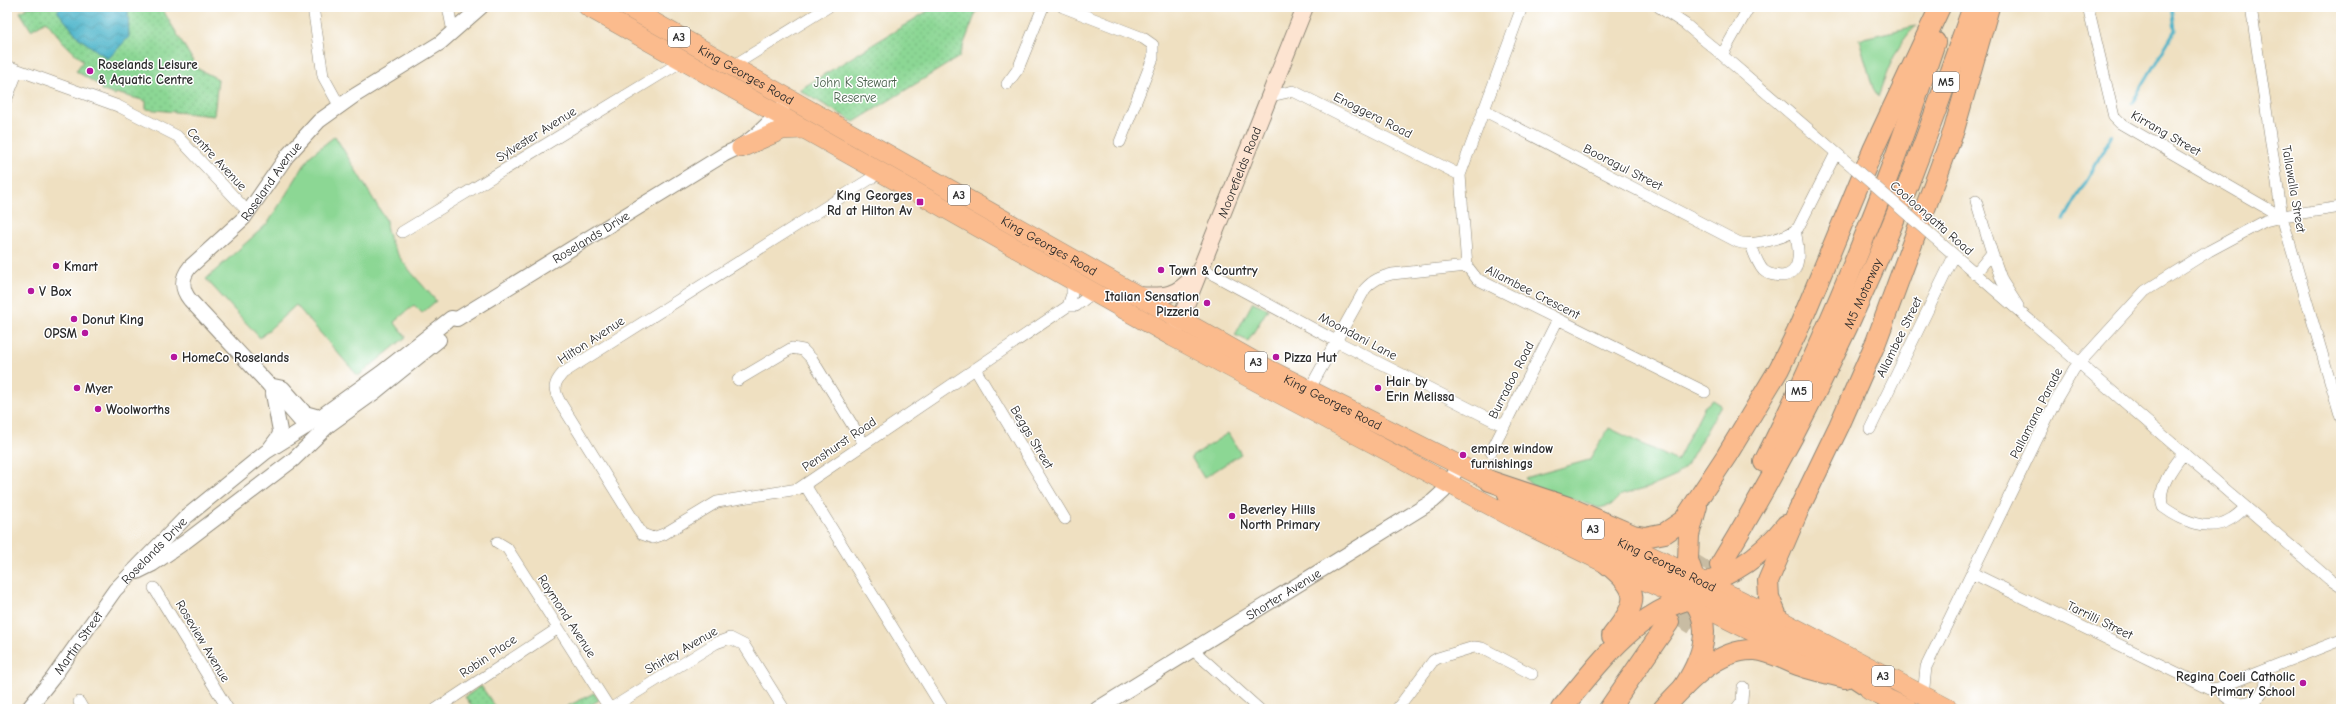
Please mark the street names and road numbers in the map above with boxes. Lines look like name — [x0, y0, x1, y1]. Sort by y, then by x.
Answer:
road number: A3 — [668, 27, 690, 47]
street label: King Georges Road — [696, 41, 797, 107]
road number: M5 — [1933, 72, 1959, 92]
street label: Enoggera Road — [1331, 89, 1415, 141]
street label: Sylvester Avenue — [493, 103, 579, 165]
street label: Kirrang Street — [2128, 107, 2205, 160]
street label: Centre Avenue — [184, 124, 250, 194]
street label: Moorefields Road — [1214, 124, 1264, 220]
street label: Roseland Avenue — [237, 138, 305, 223]
street label: Booragul Street — [1581, 141, 1666, 194]
street label: Tallawalla Street — [2279, 144, 2309, 235]
street label: Cooloongatta Road — [1887, 178, 1977, 258]
road number: A3 — [948, 185, 970, 205]
street label: Roselands Drive — [549, 207, 632, 266]
street label: King Georges Road — [999, 212, 1100, 278]
street label: M5 Motorway — [1840, 256, 1885, 331]
street label: Allambee Crescent — [1483, 262, 1584, 323]
street label: Allambee Street — [1873, 293, 1925, 380]
street label: Moondani Lane — [1316, 309, 1400, 363]
street label: Hilton Avenue — [555, 313, 628, 367]
street label: Burradoo Road — [1485, 339, 1537, 421]
road number: A3 — [1245, 352, 1267, 372]
street label: Pallamana Parade — [2007, 365, 2066, 461]
street label: King Georges Road — [1282, 371, 1384, 432]
road number: M5 — [1786, 381, 1812, 401]
street label: Beggs Street — [1007, 403, 1057, 472]
street label: Penshurst Road — [799, 414, 879, 474]
street label: Roselands Drive — [118, 513, 190, 587]
road number: A3 — [1582, 519, 1604, 539]
street label: King Georges Road — [1615, 534, 1719, 594]
street label: Shorter Avenue — [1243, 565, 1324, 623]
street label: Raymond Avenue — [535, 572, 600, 661]
street label: Roseview Avenue — [173, 597, 234, 685]
street label: Tarrilli Street — [2065, 598, 2136, 643]
street label: Martin Street — [50, 607, 106, 677]
street label: Shirley Avenue — [642, 623, 720, 677]
street label: Robin Place — [457, 631, 520, 681]
road number: A3 — [1872, 666, 1894, 686]

